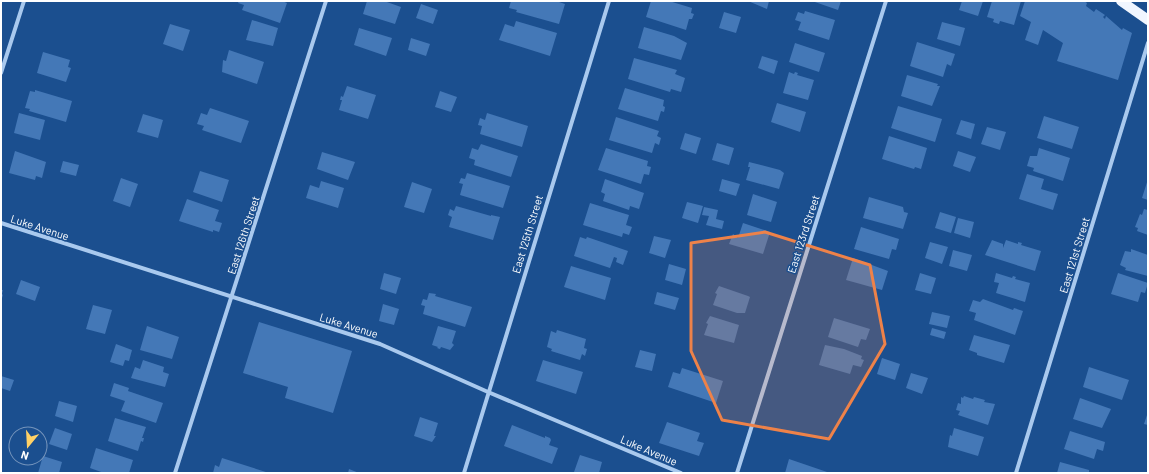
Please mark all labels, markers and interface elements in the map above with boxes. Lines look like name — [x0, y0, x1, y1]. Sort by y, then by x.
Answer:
street label: East 125th Street — [509, 193, 545, 275]
street label: East 123rd Street — [784, 193, 822, 275]
street label: East 126th Street — [224, 194, 262, 276]
street label: Luke Avenue — [9, 211, 71, 243]
street label: East 121st Street — [1056, 215, 1092, 295]
street label: Luke Avenue — [318, 310, 380, 340]
north arrow — [8, 426, 48, 466]
street label: Luke Avenue — [619, 432, 679, 468]
text: N — [19, 449, 30, 463]

